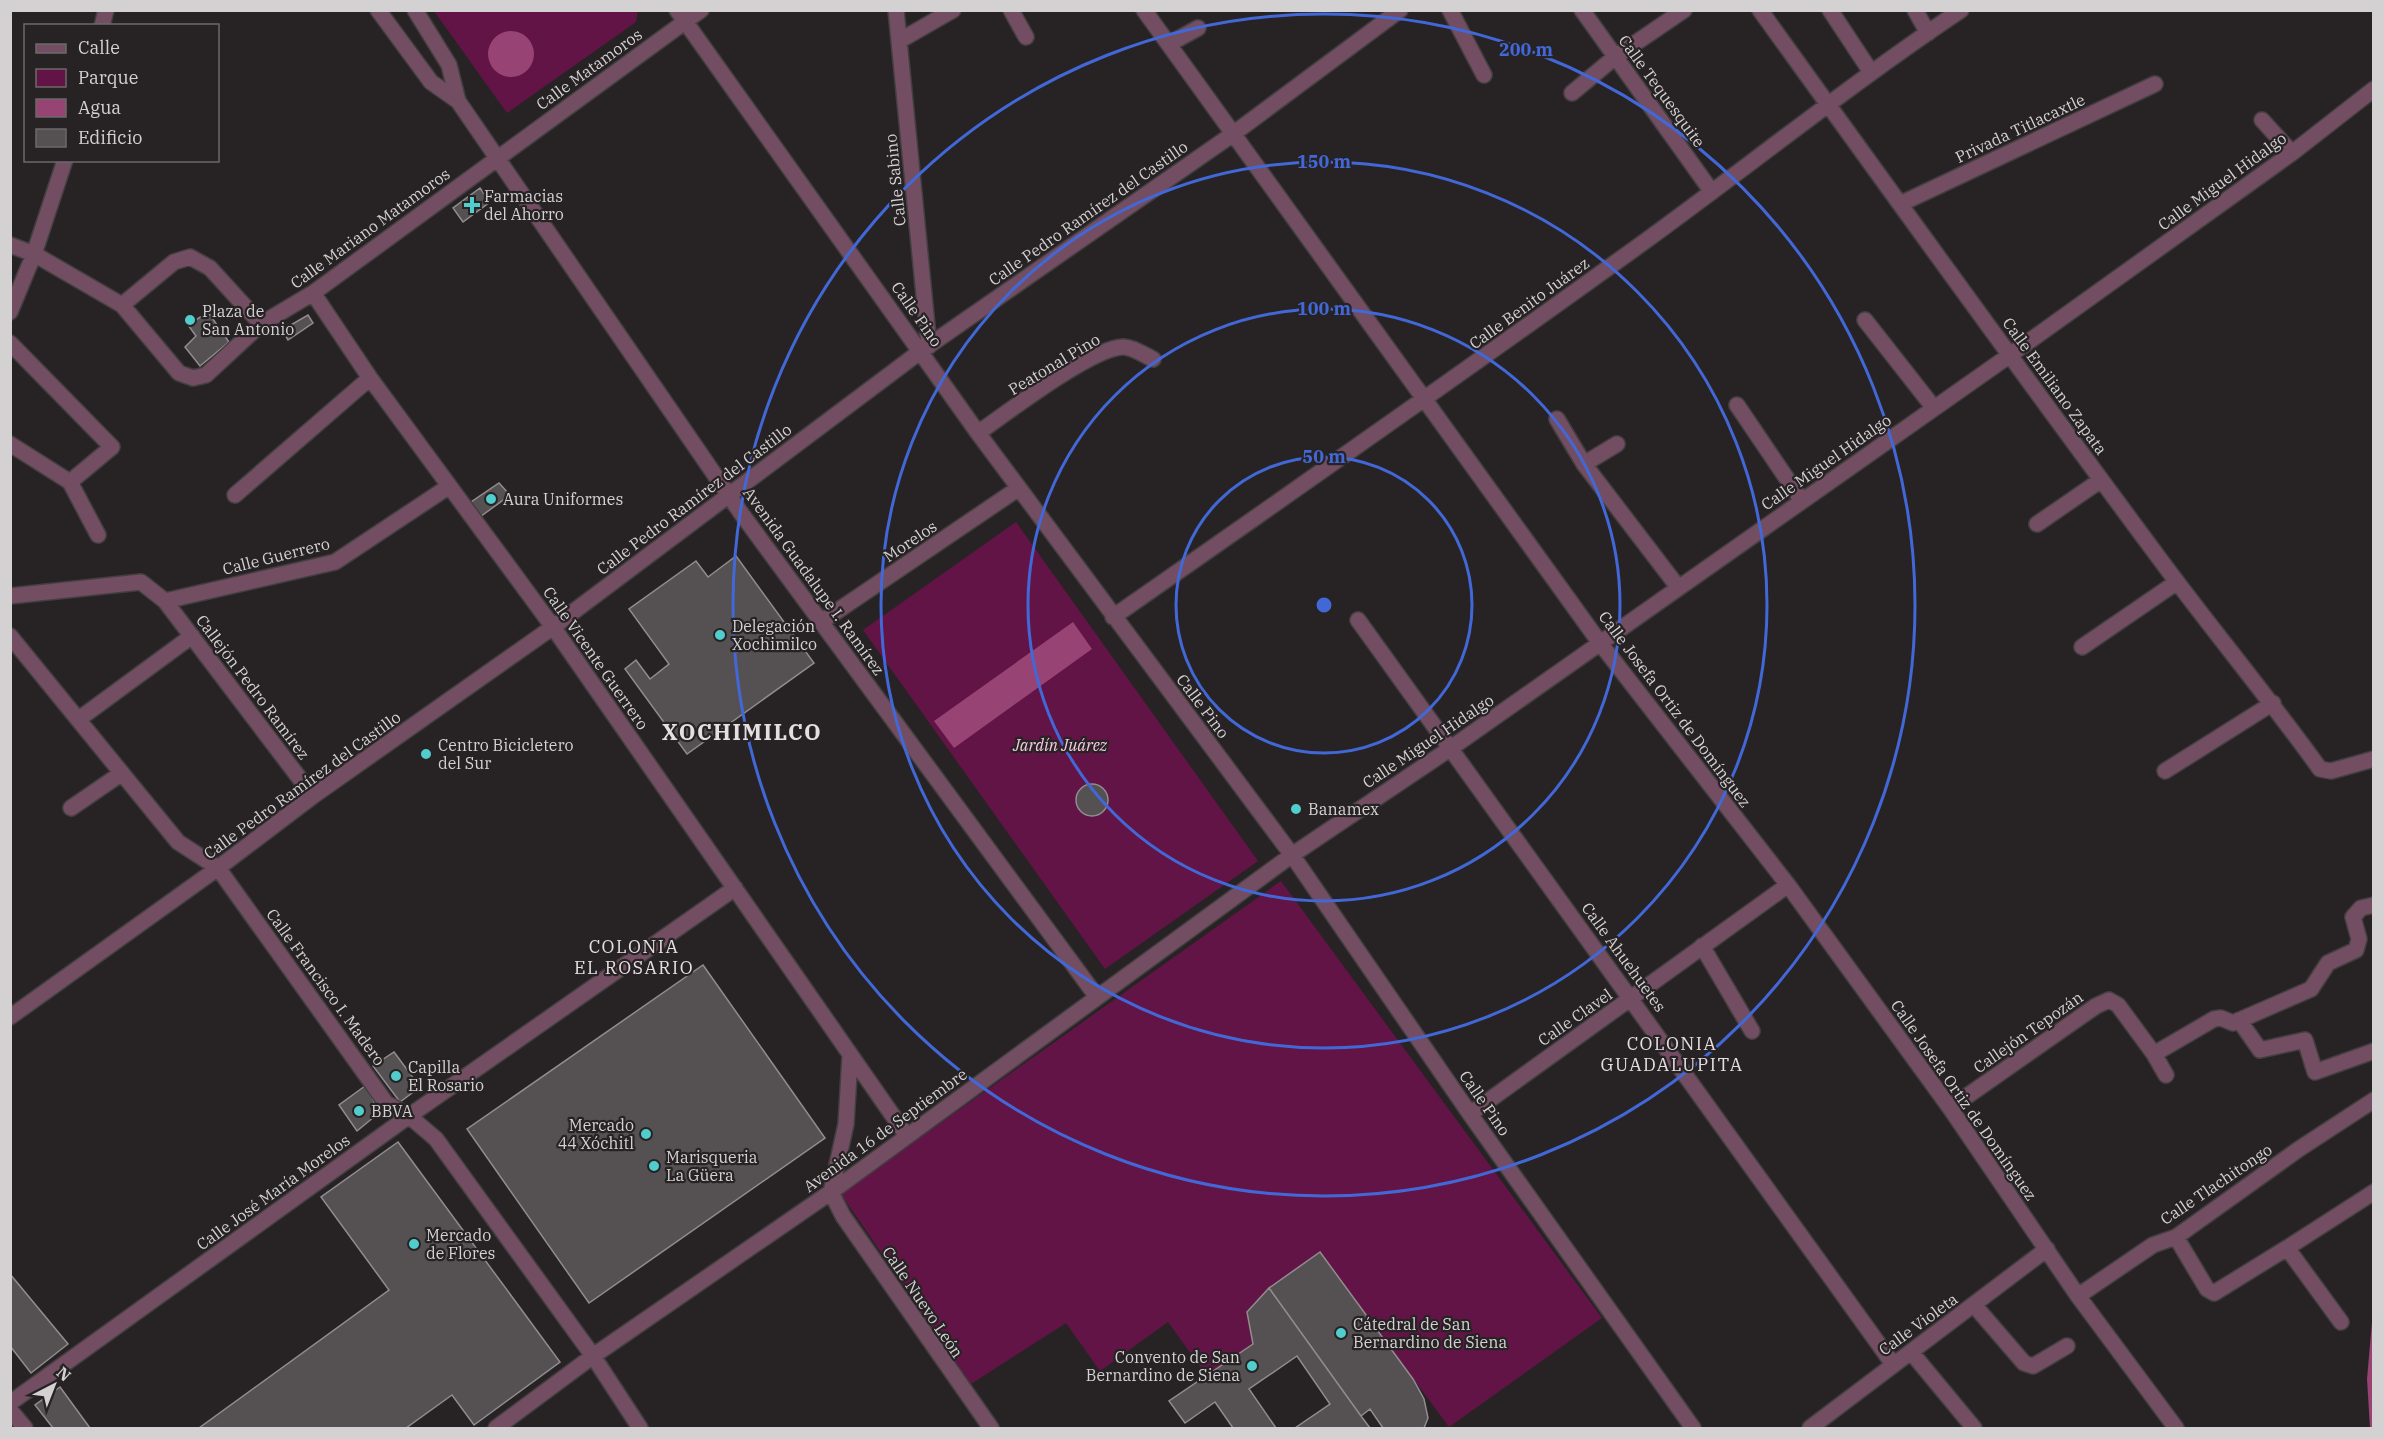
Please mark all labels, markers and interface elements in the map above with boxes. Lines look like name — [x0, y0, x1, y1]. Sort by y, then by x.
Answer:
legend — [24, 24, 219, 162]
street label: Calle Matamoros — [532, 24, 646, 114]
street label: Calle Tequesquite — [1615, 31, 1709, 151]
text: Calle — [78, 36, 120, 59]
text: 200 m — [1499, 38, 1554, 61]
text: Parque — [78, 66, 138, 89]
street label: Privada Titlacaxtle — [1952, 89, 2088, 167]
text: Agua — [78, 96, 121, 119]
text: Edificio — [78, 126, 142, 149]
street label: Calle Miguel Hidalgo — [2154, 128, 2290, 234]
street label: Calle Sabino — [880, 133, 910, 227]
street label: Calle Pedro Ramírez del Castillo — [984, 136, 1192, 290]
text: 150 m — [1297, 150, 1352, 173]
street label: Calle Mariano Matamoros — [286, 163, 454, 293]
place label: Farmacias del Ahorro — [484, 186, 564, 224]
marker: Farmacias del Ahorro — [465, 198, 479, 212]
street label: Calle Benito Juárez — [1465, 253, 1593, 353]
street label: Calle Pino — [887, 277, 947, 351]
text: 100 m — [1297, 297, 1352, 320]
place label: Plaza de San Antonio — [202, 301, 294, 339]
marker: Plaza de San Antonio — [183, 313, 197, 327]
street label: Calle Emiliano Zapata — [1998, 313, 2112, 459]
street label: Peatonal Pino — [1005, 329, 1103, 399]
street label: Calle Miguel Hidalgo — [1757, 410, 1895, 514]
street label: Calle Pedro Ramírez del Castillo — [593, 419, 795, 579]
text: 50 m — [1302, 445, 1346, 468]
street label: Avenida Guadalupe I. Ramírez — [739, 483, 889, 679]
place label: Aura Uniformes — [503, 489, 623, 509]
marker: Aura Uniformes — [484, 492, 498, 506]
street label: Morelos — [879, 516, 941, 566]
street label: Calle Guerrero — [220, 533, 332, 579]
street label: Calle Vicente Guerrero — [539, 583, 653, 733]
centre of rings — [1314, 595, 1334, 615]
street label: Calle Josefa Ortiz de Domínguez — [1595, 607, 1755, 811]
street label: Callejón Pedro Ramírez — [192, 611, 314, 763]
place label: Delegación Xochimilco — [732, 616, 817, 654]
marker: Delegación Xochimilco — [713, 628, 727, 642]
street label: Calle Pino — [1172, 670, 1234, 742]
street label: Calle Miguel Hidalgo — [1359, 690, 1497, 792]
street label: Calle Pedro Ramírez del Castillo — [200, 707, 404, 863]
district label: XOCHIMILCO — [662, 717, 822, 746]
place label: Centro Bicicletero del Sur — [438, 735, 574, 773]
park label: Jardín Juárez — [1012, 735, 1108, 755]
marker: Centro Bicicletero del Sur — [419, 747, 433, 761]
place label: Banamex — [1308, 799, 1379, 819]
marker: Banamex — [1289, 802, 1303, 816]
street label: Calle Ahuehuetes — [1578, 898, 1670, 1016]
street label: Calle Francisco I. Madero — [262, 905, 390, 1069]
district label: COLONIA EL ROSARIO — [574, 935, 694, 979]
street label: Calle Clavel — [1534, 984, 1616, 1050]
street label: Callejón Tepozán — [1969, 987, 2087, 1077]
street label: Calle Josefa Ortiz de Domínguez — [1887, 996, 2041, 1204]
district label: COLONIA GUADALUPITA — [1600, 1032, 1744, 1076]
place label: Capilla El Rosario — [408, 1057, 484, 1095]
street label: Avenida 16 de Septiembre — [799, 1064, 971, 1196]
street label: Calle Pino — [1455, 1066, 1515, 1140]
marker: Capilla El Rosario — [389, 1069, 403, 1083]
place label: BBVA — [371, 1101, 413, 1121]
marker: BBVA — [352, 1104, 366, 1118]
place label: Mercado 44 Xóchitl — [558, 1115, 634, 1153]
marker: Mercado 44 Xóchitl — [639, 1127, 653, 1141]
street label: Calle José María Morelos — [192, 1130, 354, 1254]
street label: Calle Tlachitongo — [2156, 1139, 2276, 1229]
place label: Marisqueria La Güera — [666, 1147, 758, 1185]
marker: Marisqueria La Güera — [647, 1159, 661, 1173]
place label: Mercado de Flores — [426, 1225, 495, 1263]
marker: Mercado de Flores — [407, 1237, 421, 1251]
street label: Calle Nuevo León — [878, 1242, 968, 1362]
street label: Calle Violeta — [1875, 1288, 1962, 1359]
place label: Cátedral de San Bernardino de Siena — [1353, 1314, 1507, 1352]
marker: Cátedral de San Bernardino de Siena — [1334, 1326, 1348, 1340]
place label: Convento de San Bernardino de Siena — [1086, 1347, 1240, 1385]
north arrow — [24, 1355, 84, 1415]
marker: Convento de San Bernardino de Siena — [1245, 1359, 1259, 1373]
text: N — [53, 1362, 75, 1386]

